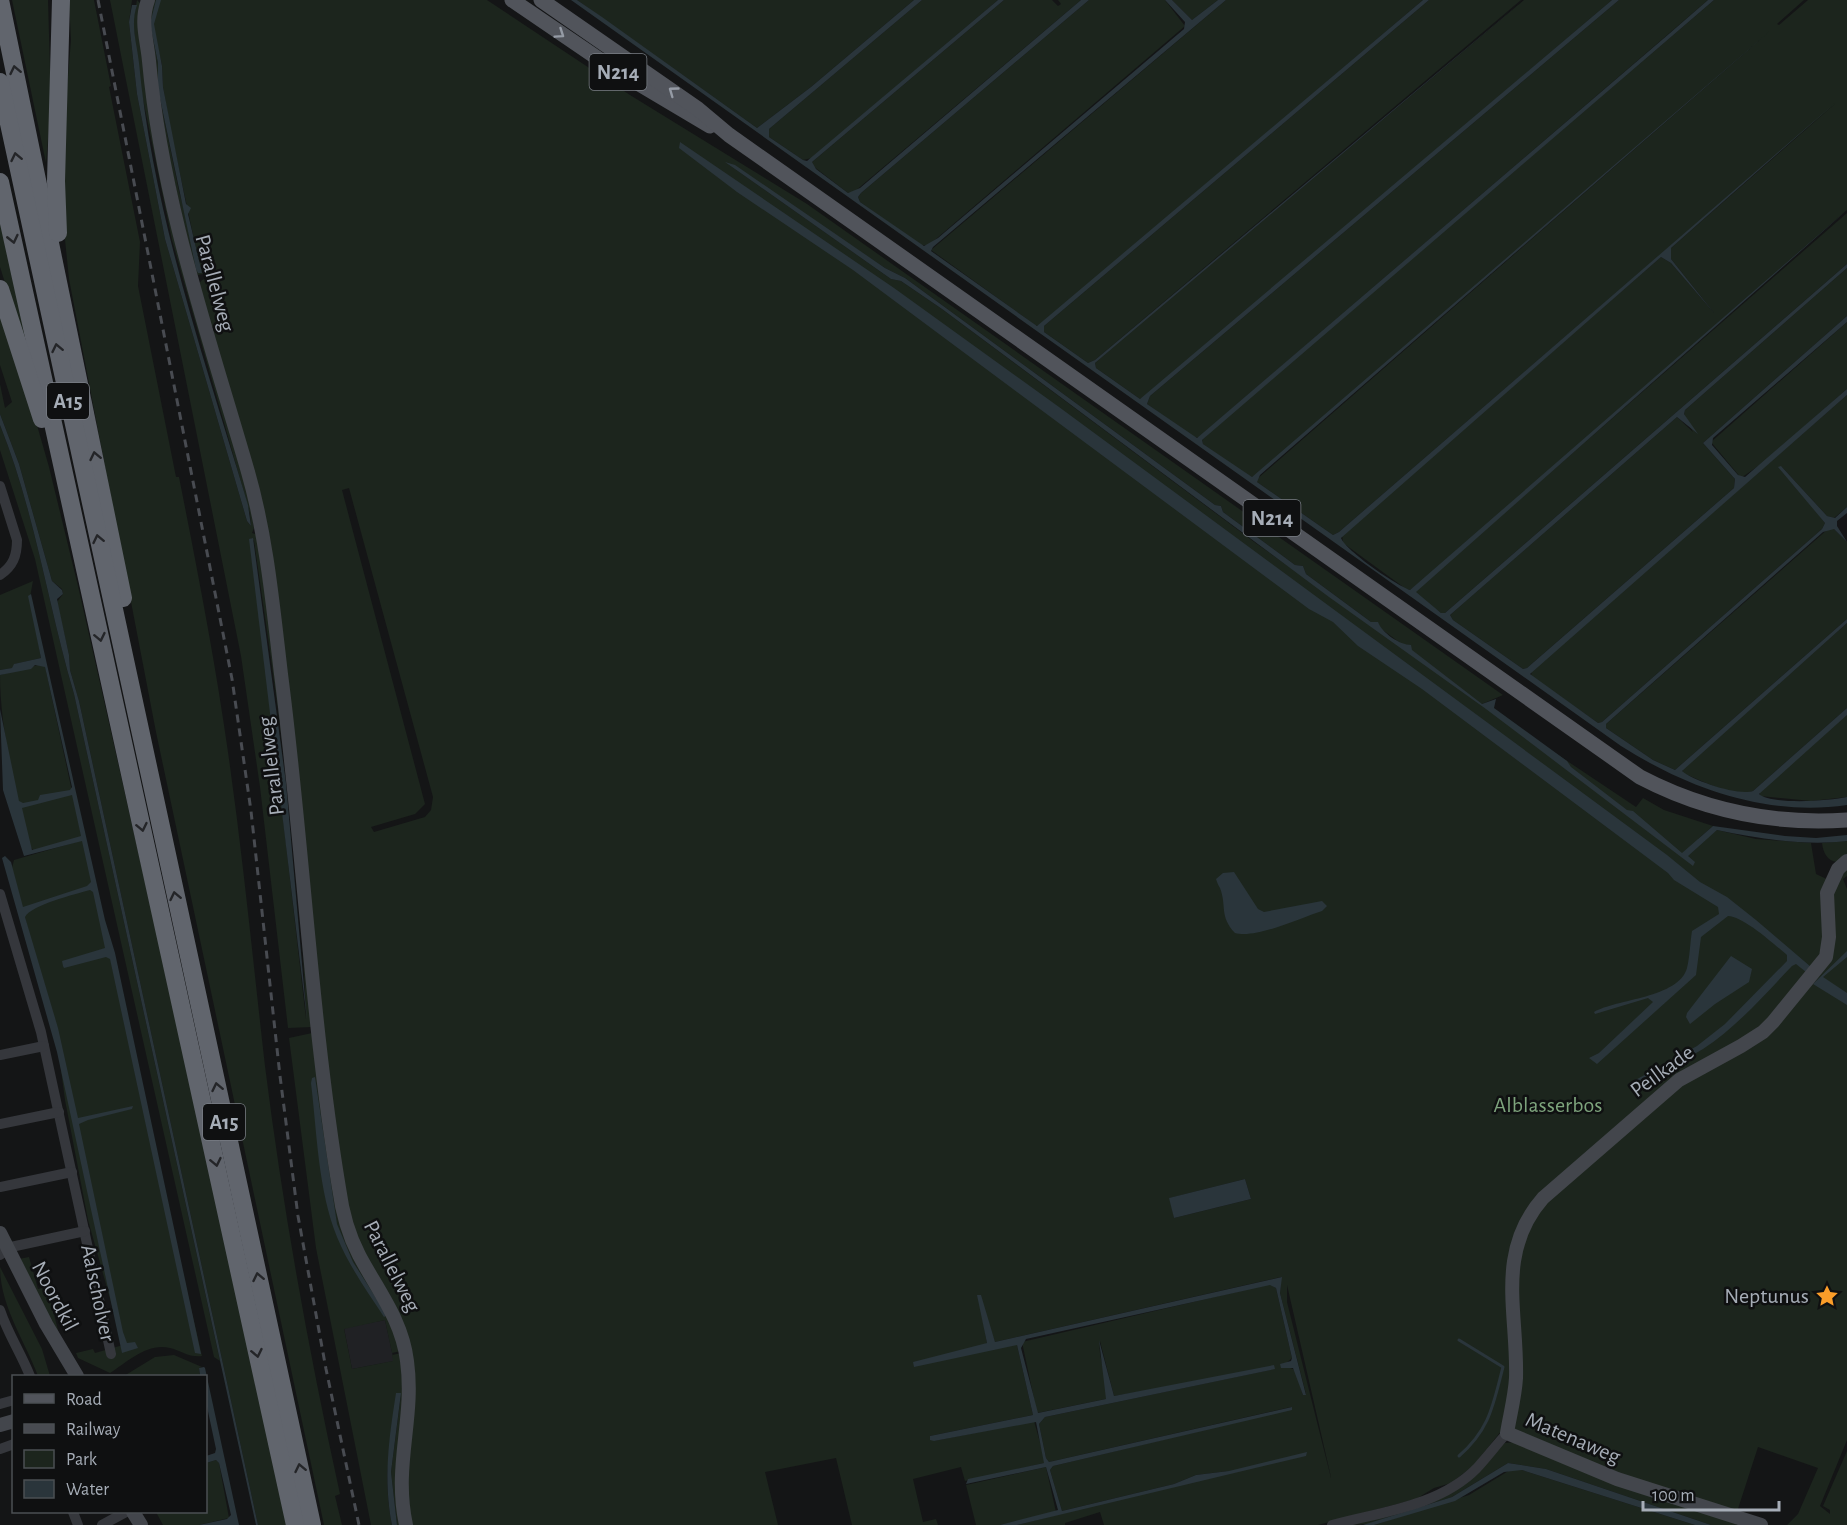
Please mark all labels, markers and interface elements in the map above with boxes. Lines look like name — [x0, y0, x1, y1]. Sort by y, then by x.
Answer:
one-way arrow — [553, 27, 564, 38]
road number: N214 — [590, 54, 646, 90]
one-way arrow — [9, 65, 22, 75]
one-way arrow — [668, 87, 679, 98]
one-way arrow — [10, 152, 23, 162]
street label: Parallelweg — [192, 232, 239, 334]
one-way arrow — [6, 234, 19, 244]
one-way arrow — [51, 343, 64, 353]
road number: A15 — [47, 383, 89, 419]
one-way arrow — [89, 451, 102, 461]
road number: N214 — [1244, 500, 1300, 536]
one-way arrow — [92, 534, 105, 544]
one-way arrow — [93, 631, 106, 641]
street label: Parallelweg — [254, 715, 288, 817]
one-way arrow — [135, 822, 148, 832]
one-way arrow — [169, 891, 182, 901]
street label: Peilkade — [1626, 1041, 1698, 1101]
one-way arrow — [211, 1082, 224, 1092]
park label: Alblasserbos — [1494, 1094, 1602, 1116]
road number: A15 — [203, 1104, 245, 1140]
one-way arrow — [208, 1157, 221, 1167]
street label: Parallelweg — [360, 1217, 425, 1316]
street label: Aalscholver — [77, 1242, 119, 1344]
street label: Noordkil — [28, 1258, 82, 1334]
one-way arrow — [252, 1273, 265, 1283]
place icon: Neptunus — [1814, 1283, 1840, 1309]
place label: Neptunus — [1724, 1285, 1809, 1307]
one-way arrow — [250, 1347, 263, 1357]
legend — [12, 1375, 207, 1513]
text: Road — [66, 1391, 102, 1409]
street label: Matenaweg — [1522, 1408, 1624, 1468]
text: Railway — [66, 1421, 121, 1439]
text: Park — [66, 1451, 98, 1469]
one-way arrow — [294, 1463, 307, 1473]
scale bar — [1643, 1474, 1780, 1512]
text: Water — [66, 1481, 109, 1499]
text: 100 m — [1652, 1487, 1695, 1505]

